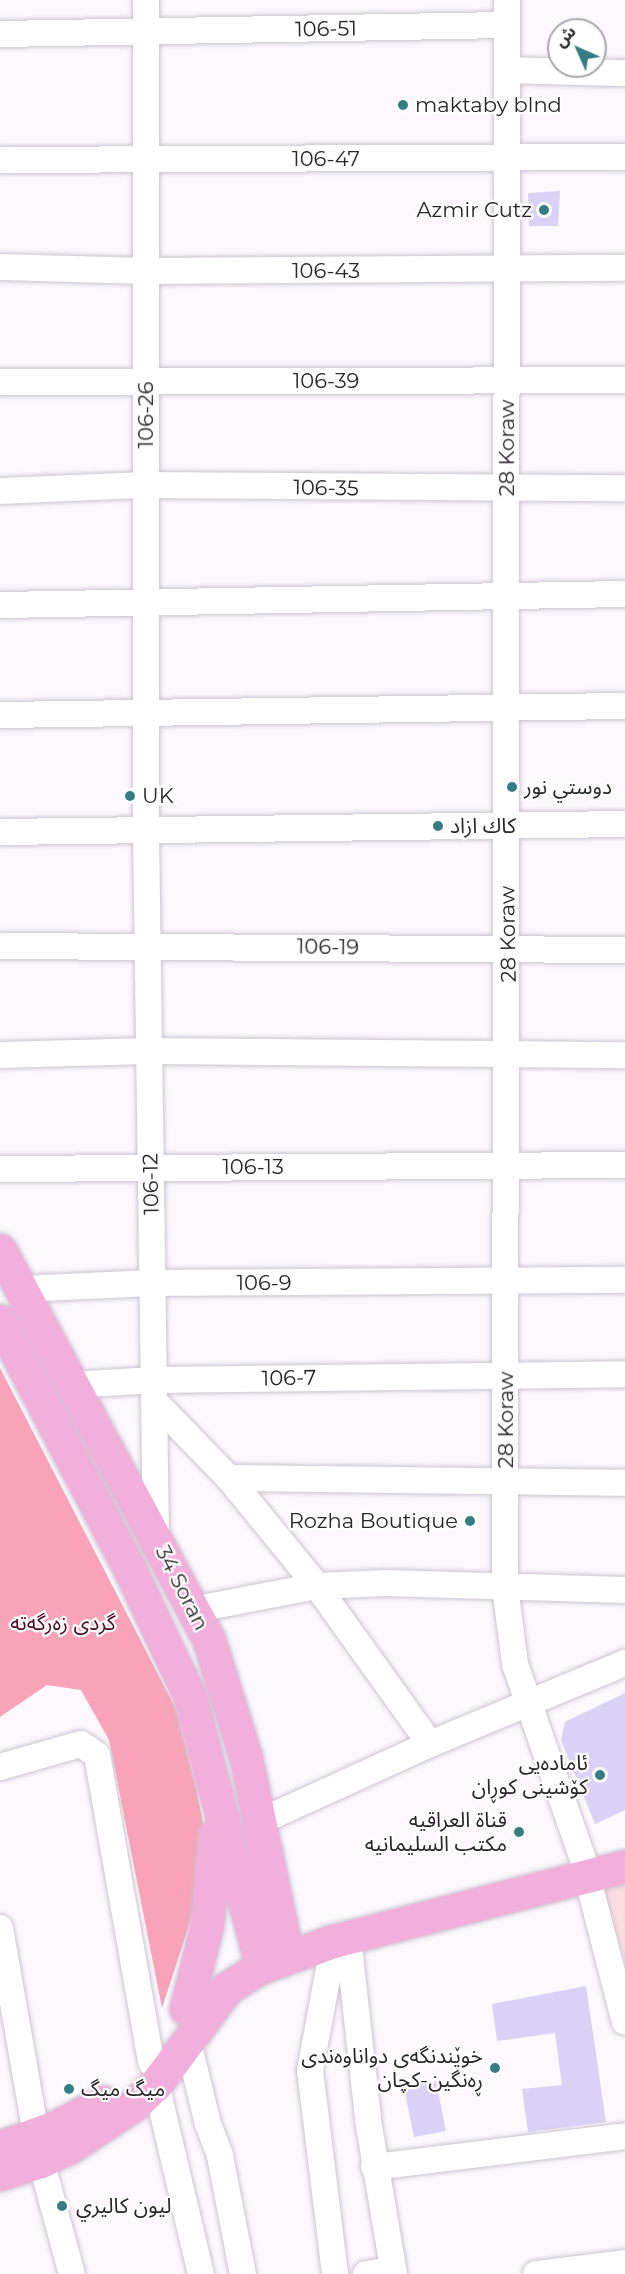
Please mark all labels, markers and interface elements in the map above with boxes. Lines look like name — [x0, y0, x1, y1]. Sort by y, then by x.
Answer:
street label: 106-51 — [295, 16, 357, 42]
north arrow — [547, 18, 607, 78]
text: ش — [551, 22, 580, 51]
place label: maktaby blnd — [415, 92, 562, 118]
marker: maktaby blnd — [396, 98, 410, 112]
street label: 106-47 — [292, 146, 360, 172]
place label: Azmir Cutz — [416, 197, 532, 223]
marker: Azmir Cutz — [537, 203, 551, 217]
street label: 106-43 — [292, 258, 360, 284]
street label: 106-39 — [293, 368, 359, 394]
street label: 106-26 — [133, 382, 159, 448]
street label: 28 Koraw — [494, 400, 520, 496]
street label: 106-35 — [293, 475, 359, 501]
place label: دوستي نور — [524, 774, 612, 800]
marker: دوستي نور — [505, 780, 519, 794]
place label: UK — [142, 783, 174, 809]
marker: UK — [123, 789, 137, 803]
place label: كاك ازاد — [450, 813, 516, 839]
marker: كاك ازاد — [431, 819, 445, 833]
street label: 28 Koraw — [495, 885, 521, 983]
street label: 106-19 — [297, 934, 359, 960]
street label: 106-12 — [138, 1153, 164, 1215]
street label: 106-13 — [222, 1154, 284, 1180]
street label: 106-9 — [236, 1270, 292, 1296]
street label: 106-7 — [262, 1365, 316, 1391]
street label: 28 Koraw — [493, 1372, 519, 1468]
place label: Rozha Boutique — [289, 1508, 458, 1534]
marker: Rozha Boutique — [463, 1514, 477, 1528]
street label: 34 Soran — [150, 1542, 214, 1634]
park label: گردی زەرگەتە — [10, 1610, 116, 1636]
place label: ئامادەیی کۆشینی کوڕان — [472, 1750, 588, 1800]
marker: ئامادەیی کۆشینی کوڕان — [593, 1768, 607, 1782]
place label: قناة العراقيه مكتب السليمانيه — [365, 1807, 507, 1857]
marker: قناة العراقيه مكتب السليمانيه — [512, 1825, 526, 1839]
place label: خوێندنگەی دواناوەندی ڕەنگین-کچان — [301, 2043, 483, 2093]
marker: خوێندنگەی دواناوەندی ڕەنگین-کچان — [488, 2061, 502, 2075]
place label: میگ میگ — [81, 2076, 165, 2102]
marker: میگ میگ — [62, 2082, 76, 2096]
place label: ليون كاليري — [76, 2193, 171, 2219]
marker: ليون كاليري — [53, 2197, 71, 2215]

